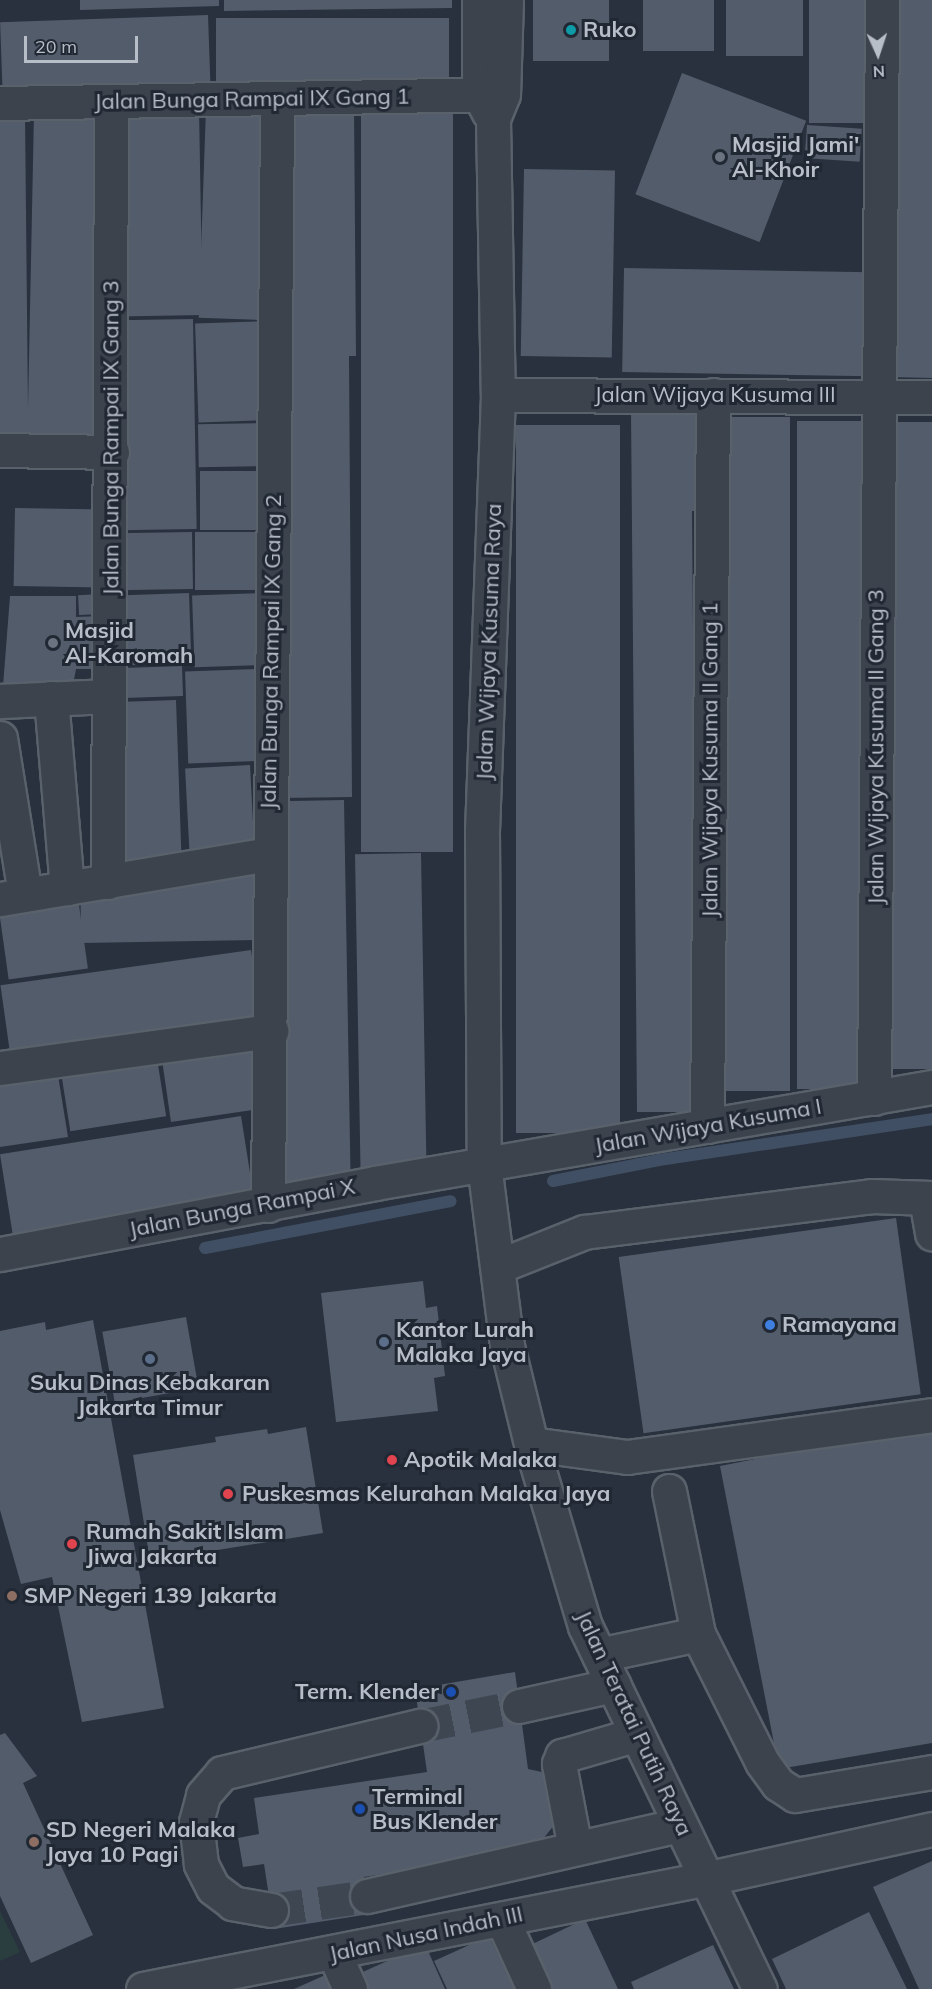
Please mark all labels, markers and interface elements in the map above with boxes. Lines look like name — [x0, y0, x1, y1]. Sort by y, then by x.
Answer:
place label: Ruko — [583, 17, 637, 43]
marker: Ruko — [564, 23, 578, 37]
scale bar — [27, 24, 141, 62]
north arrow — [848, 24, 908, 84]
text: 20 m — [35, 35, 77, 58]
text: N — [872, 62, 886, 82]
street label: Jalan Bunga Rampai IX Gang 1 — [94, 83, 410, 115]
place label: Masjid Jami' Al-Khoir — [732, 131, 859, 182]
marker: Masjid Jami' Al-Khoir — [713, 150, 727, 164]
street label: Jalan Bunga Rampai IX Gang 3 — [98, 280, 124, 596]
street label: Jalan Wijaya Kusuma III — [594, 382, 836, 408]
street label: Jalan Bunga Rampai IX Gang 2 — [255, 494, 287, 810]
street label: Jalan Wijaya Kusuma Raya — [471, 503, 507, 781]
street label: Jalan Wijaya Kusuma II Gang 3 — [863, 589, 889, 905]
street label: Jalan Wijaya Kusuma II Gang 1 — [697, 602, 723, 918]
place label: Masjid Al-Karomah — [65, 617, 193, 668]
marker: Masjid Al-Karomah — [46, 636, 60, 650]
street label: Jalan Wijaya Kusuma I — [592, 1093, 824, 1159]
street label: Jalan Bunga Rampai X — [127, 1173, 357, 1243]
place label: Ramayana — [782, 1312, 897, 1338]
place label: Kantor Lurah Malaka Jaya — [396, 1316, 534, 1368]
marker: Ramayana — [763, 1318, 777, 1332]
marker: Kantor Lurah Malaka Jaya — [377, 1335, 391, 1349]
marker: Suku Dinas Kebakaran Jakarta Timur — [143, 1352, 157, 1366]
place label: Suku Dinas Kebakaran Jakarta Timur — [30, 1369, 270, 1420]
place label: Apotik Malaka — [404, 1447, 557, 1473]
marker: Apotik Malaka — [385, 1453, 399, 1467]
place label: Puskesmas Kelurahan Malaka Jaya — [242, 1481, 610, 1507]
marker: Puskesmas Kelurahan Malaka Jaya — [219, 1485, 237, 1503]
place label: Rumah Sakit Islam Jiwa Jakarta — [86, 1518, 284, 1570]
marker: Rumah Sakit Islam Jiwa Jakarta — [63, 1535, 81, 1553]
place label: SMP Negeri 139 Jakarta — [24, 1583, 277, 1609]
marker: SMP Negeri 139 Jakarta — [5, 1589, 19, 1603]
street label: Jalan Teratai Putih Raya — [570, 1606, 698, 1840]
place label: Term. Klender — [295, 1679, 439, 1705]
marker: Term. Klender — [444, 1685, 458, 1699]
place label: Terminal Bus Klender — [372, 1783, 497, 1834]
marker: Terminal Bus Klender — [353, 1802, 367, 1816]
place label: SD Negeri Malaka Jaya 10 Pagi — [46, 1816, 236, 1868]
marker: SD Negeri Malaka Jaya 10 Pagi — [27, 1835, 41, 1849]
street label: Jalan Nusa Indah III — [327, 1901, 525, 1967]

